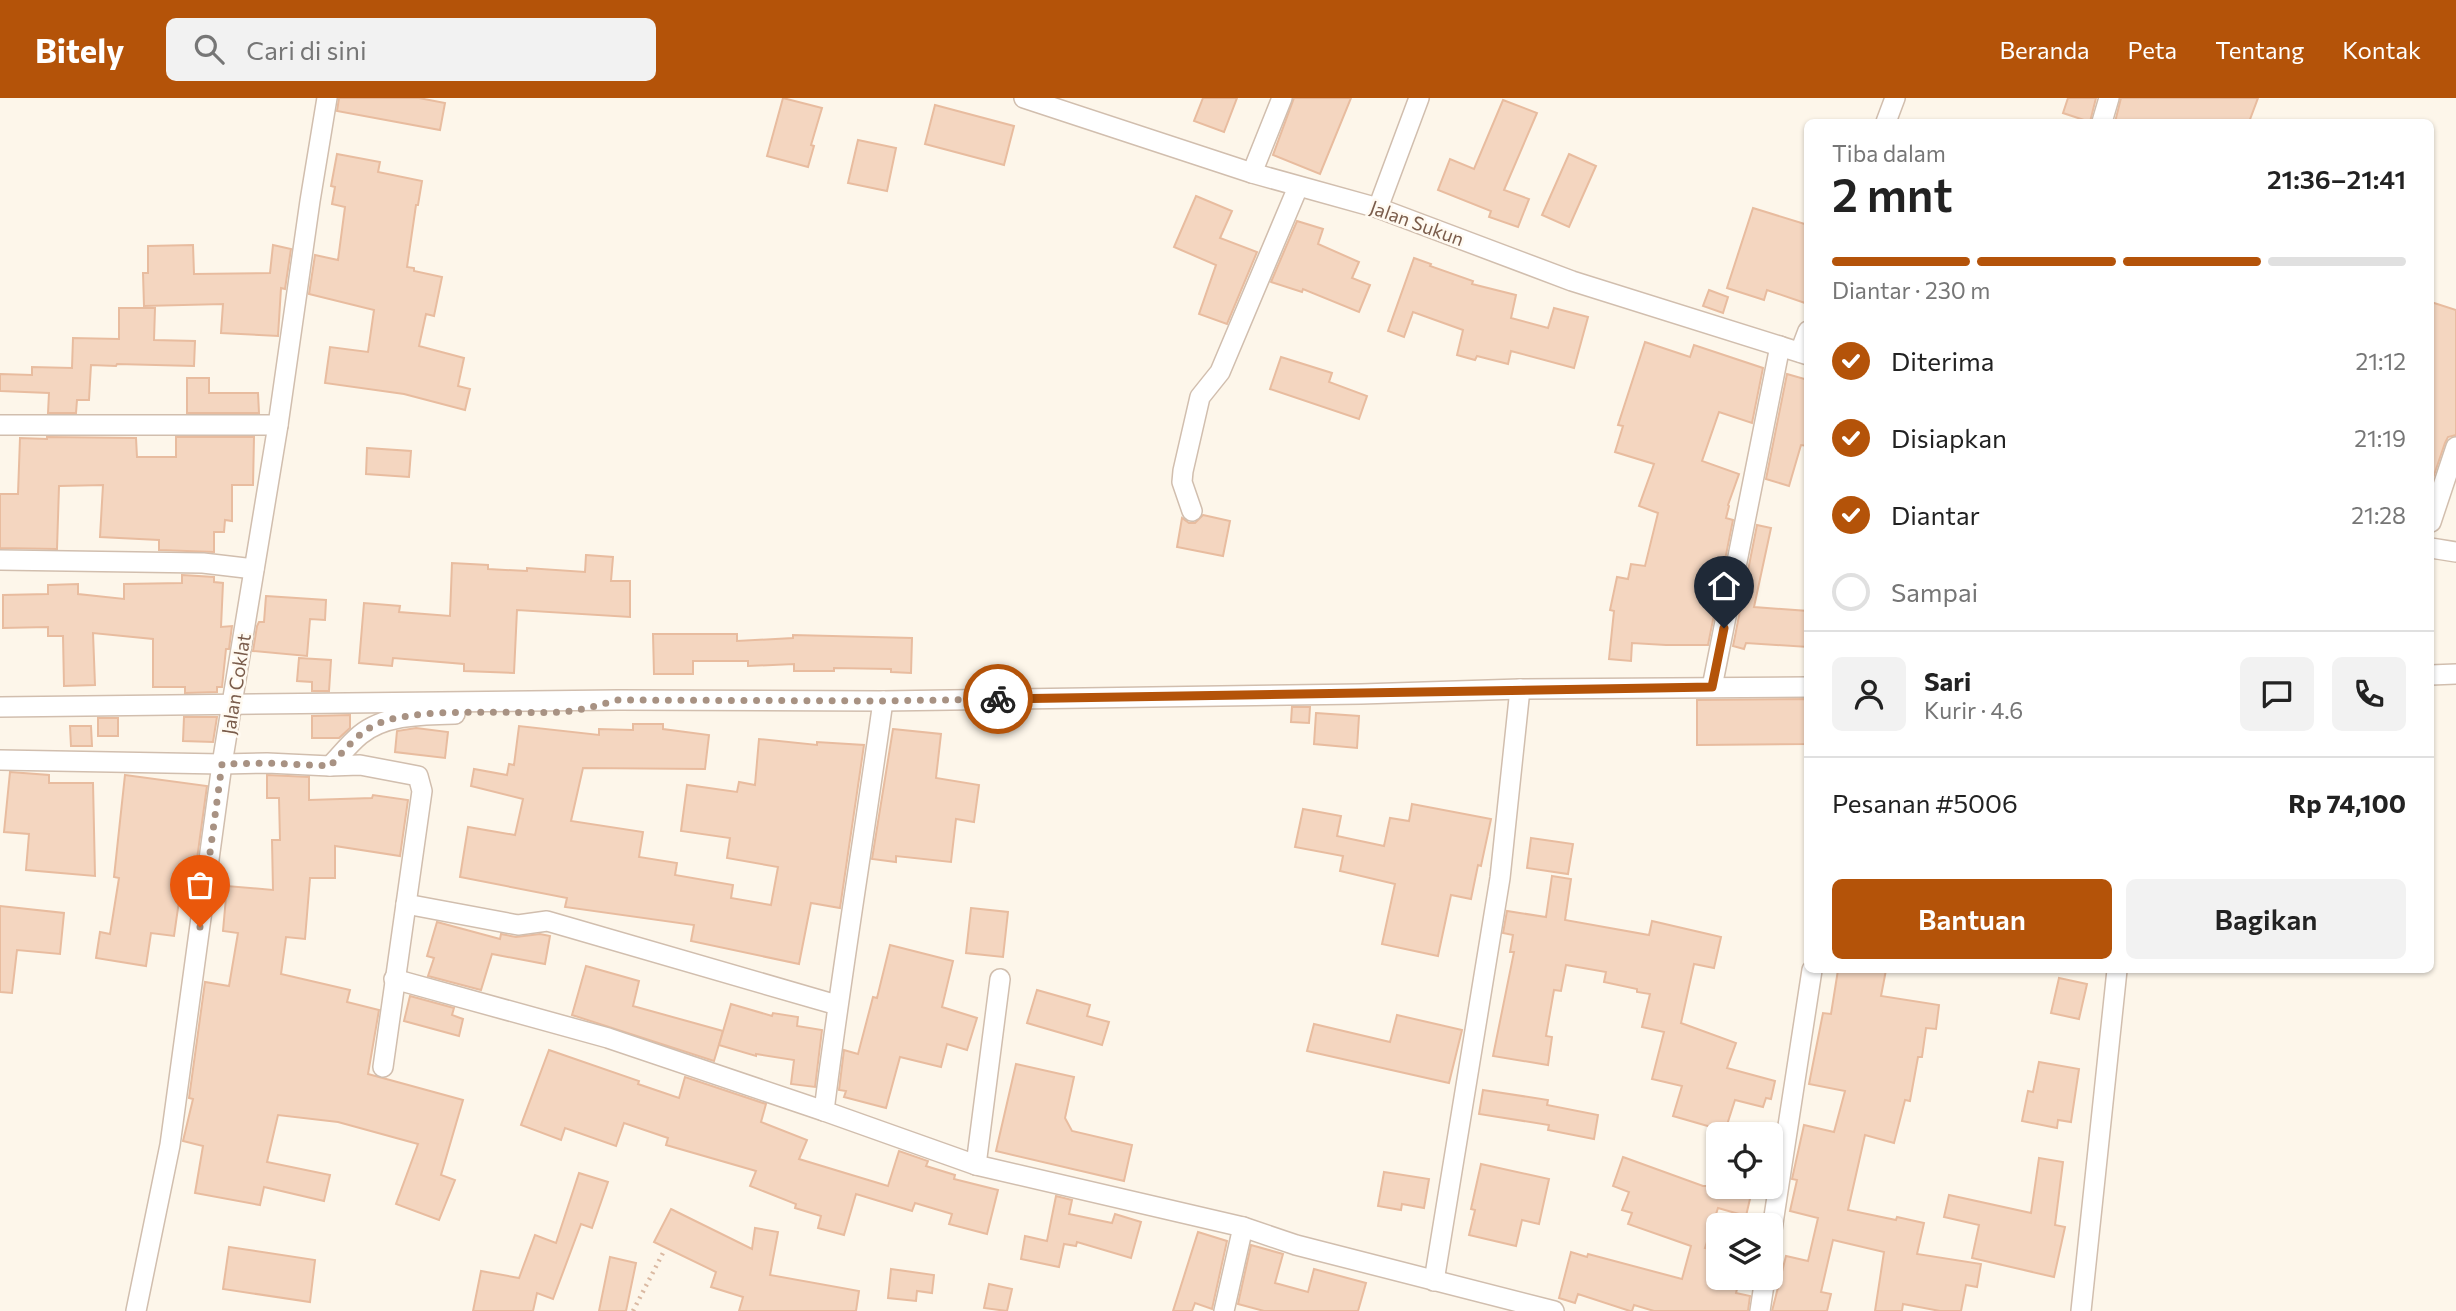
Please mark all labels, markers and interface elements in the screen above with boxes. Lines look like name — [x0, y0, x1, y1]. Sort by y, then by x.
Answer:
search box — [166, 18, 656, 81]
text: Bitely — [35, 29, 124, 70]
icon: search — [190, 30, 228, 68]
text: Cari di sini — [246, 34, 367, 65]
text: Beranda — [1999, 35, 2090, 64]
text: Peta — [2128, 35, 2177, 64]
text: Tentang — [2215, 35, 2304, 64]
text: Kontak — [2342, 35, 2421, 64]
text: Tiba dalam — [1832, 139, 1946, 167]
text: 21:36–21:41 — [2267, 163, 2406, 194]
text: 2 mnt — [1832, 165, 1953, 221]
street label: Jalan Sukun — [1367, 195, 1467, 250]
text: Diantar · 230 m — [1832, 276, 1990, 304]
icon: check — [1832, 342, 1870, 380]
text: Diterima — [1891, 345, 1994, 376]
text: 21:12 — [2355, 347, 2406, 375]
icon: check — [1832, 419, 1870, 457]
text: Disiapkan — [1891, 422, 2007, 453]
text: 21:19 — [2354, 424, 2406, 452]
icon: check — [1832, 496, 1870, 534]
text: Diantar — [1891, 499, 1980, 530]
text: 21:28 — [2351, 501, 2406, 529]
pin — [1694, 556, 1754, 628]
icon: home — [1705, 567, 1743, 605]
text: Sampai — [1891, 576, 1978, 607]
street label: Jalan Coklat — [216, 632, 255, 736]
button: person — [1832, 657, 1906, 731]
button: chat — [2240, 657, 2314, 731]
button: phone — [2332, 657, 2406, 731]
courier — [963, 664, 1033, 734]
text: Sari — [1924, 665, 1971, 696]
icon: bike — [979, 680, 1017, 718]
text: Kurir · 4.6 — [1924, 696, 2023, 724]
text: Pesanan #5006 — [1832, 787, 2018, 818]
text: Rp 74,100 — [2288, 787, 2406, 818]
pin — [170, 855, 230, 927]
icon: bag — [181, 866, 219, 904]
button: Bantuan — [1832, 879, 2112, 959]
button: Bagikan — [2126, 879, 2406, 959]
map controls — [1706, 1122, 1783, 1290]
button: locate — [1706, 1122, 1783, 1199]
button: layers — [1706, 1213, 1783, 1290]

